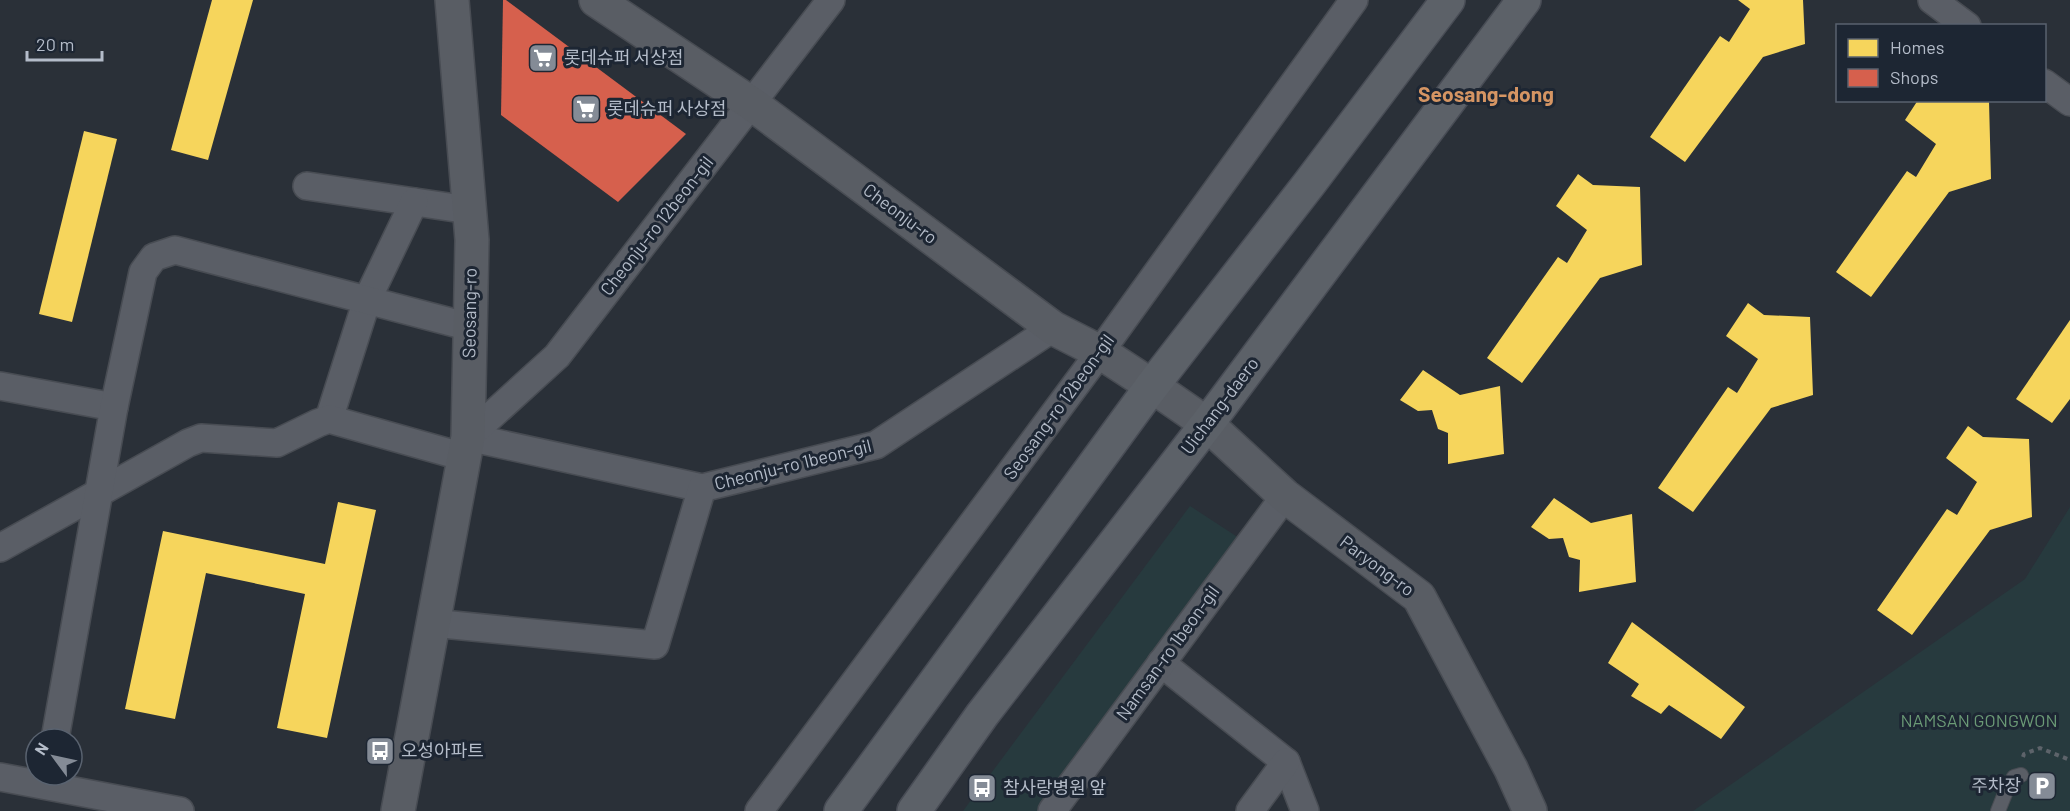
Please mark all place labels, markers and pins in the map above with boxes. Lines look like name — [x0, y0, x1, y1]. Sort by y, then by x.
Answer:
supermarket icon: 롯데슈퍼 서상점 — [527, 42, 559, 74]
place label: 롯데슈퍼 서상점 — [564, 46, 684, 68]
supermarket icon: 롯데슈퍼 사상점 — [570, 93, 602, 125]
place label: 롯데슈퍼 사상점 — [607, 97, 727, 119]
bus stop icon: 오성아파트 — [364, 735, 396, 767]
place label: 오성아파트 — [401, 739, 484, 761]
parking icon: 주차장 — [2026, 770, 2058, 802]
bus stop icon: 참사랑병원 앞 — [966, 772, 998, 804]
place label: 주차장 — [1971, 774, 2021, 796]
place label: 참사랑병원 앞 — [1003, 776, 1106, 798]

